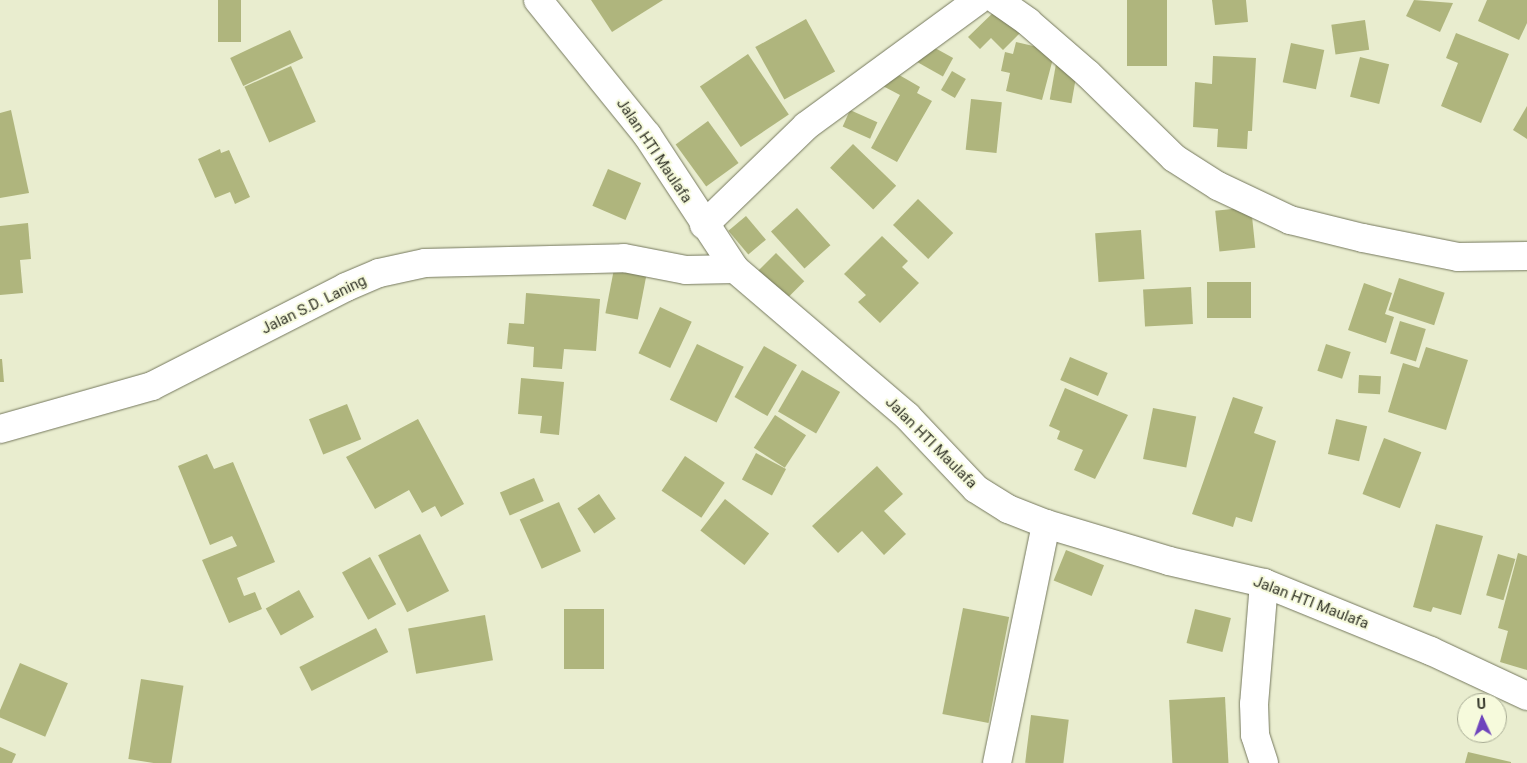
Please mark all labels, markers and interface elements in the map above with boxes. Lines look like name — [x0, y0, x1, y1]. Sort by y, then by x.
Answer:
street label: Jalan HTI Maulafa — [612, 95, 696, 207]
street label: Jalan S.D. Laning — [258, 272, 370, 338]
street label: Jalan HTI Maulafa — [881, 393, 981, 493]
street label: Jalan HTI Maulafa — [1251, 573, 1371, 633]
north arrow — [1457, 693, 1507, 743]
text: U — [1476, 696, 1486, 712]

